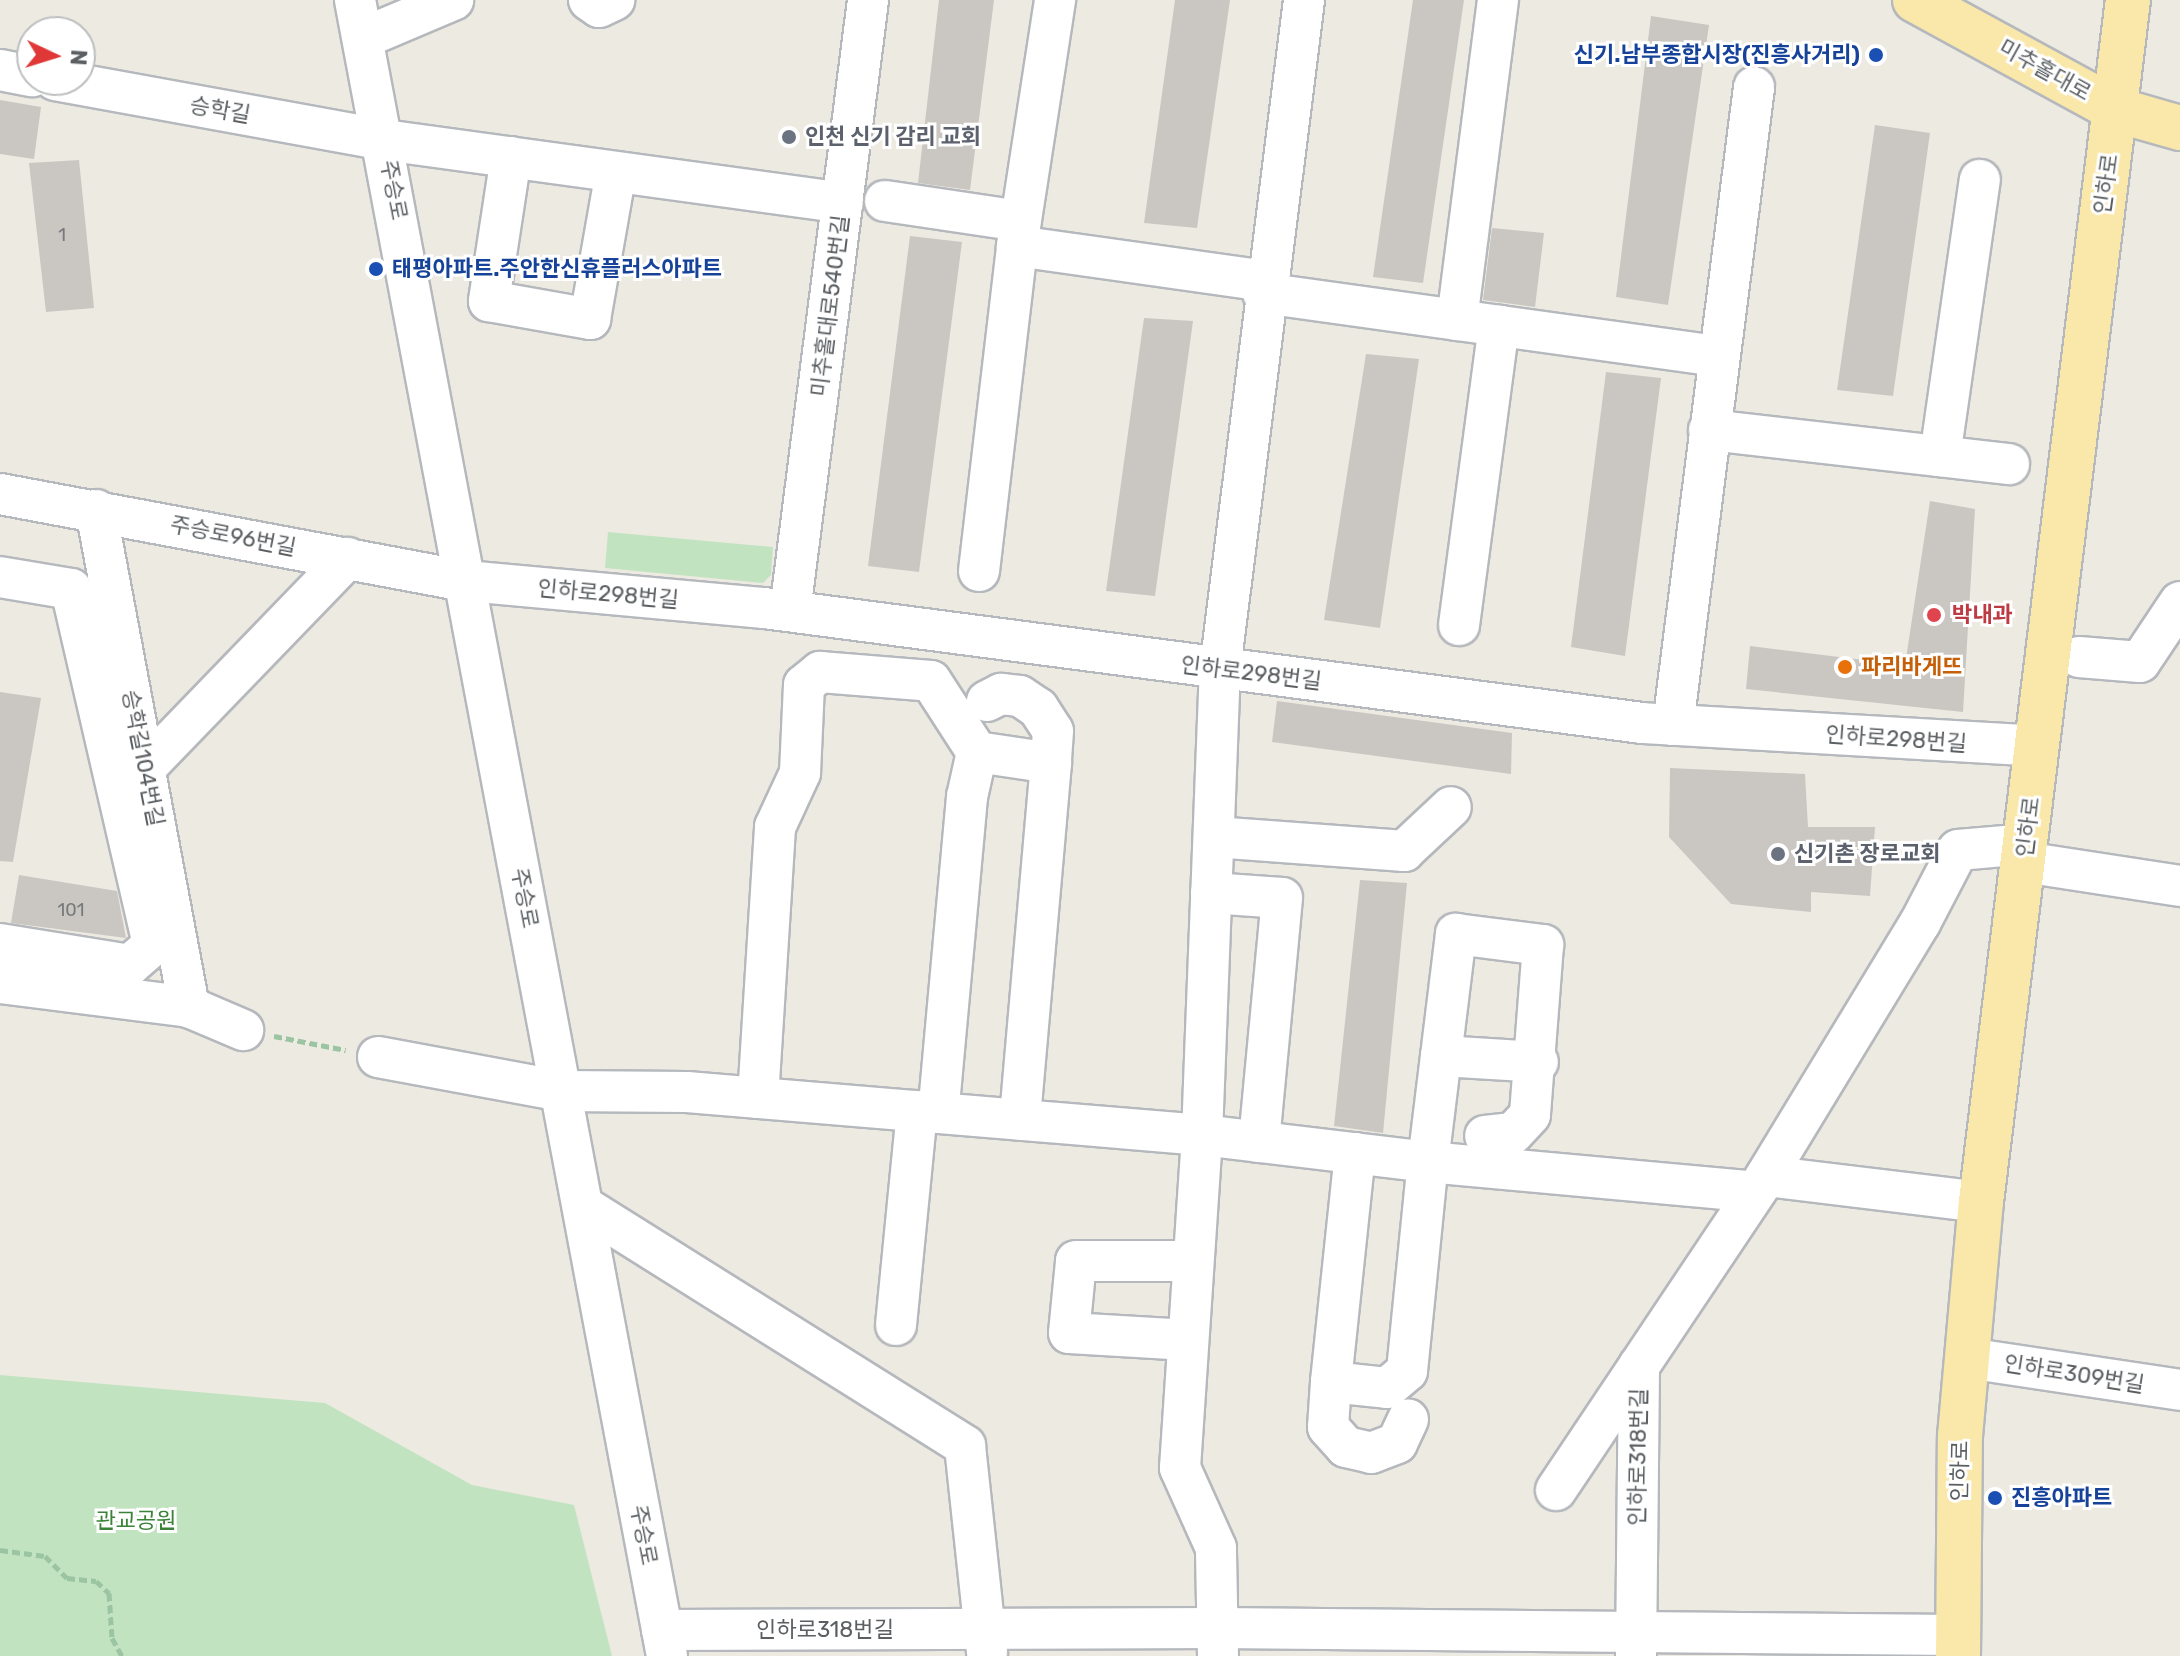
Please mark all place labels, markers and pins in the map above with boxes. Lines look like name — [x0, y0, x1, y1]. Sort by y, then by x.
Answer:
place label: 신기.남부종합시장(진흥사거리) — [1574, 42, 1860, 68]
marker: 신기.남부종합시장(진흥사거리) — [1867, 46, 1885, 64]
place label: 인천 신기 감리 교회 — [805, 124, 981, 150]
marker: 인천 신기 감리 교회 — [780, 128, 798, 146]
place label: 태평아파트.주안한신휴플러스아파트 — [392, 256, 722, 282]
marker: 태평아파트.주안한신휴플러스아파트 — [367, 260, 385, 278]
place label: 박내과 — [1952, 602, 2013, 628]
marker: 박내과 — [1923, 604, 1945, 626]
place label: 파리바게뜨 — [1861, 654, 1962, 680]
marker: 파리바게뜨 — [1836, 658, 1854, 676]
place label: 신기촌 장로교회 — [1794, 841, 1940, 867]
marker: 신기촌 장로교회 — [1769, 845, 1787, 863]
place label: 진흥아파트 — [2011, 1485, 2112, 1511]
marker: 진흥아파트 — [1986, 1489, 2004, 1507]

